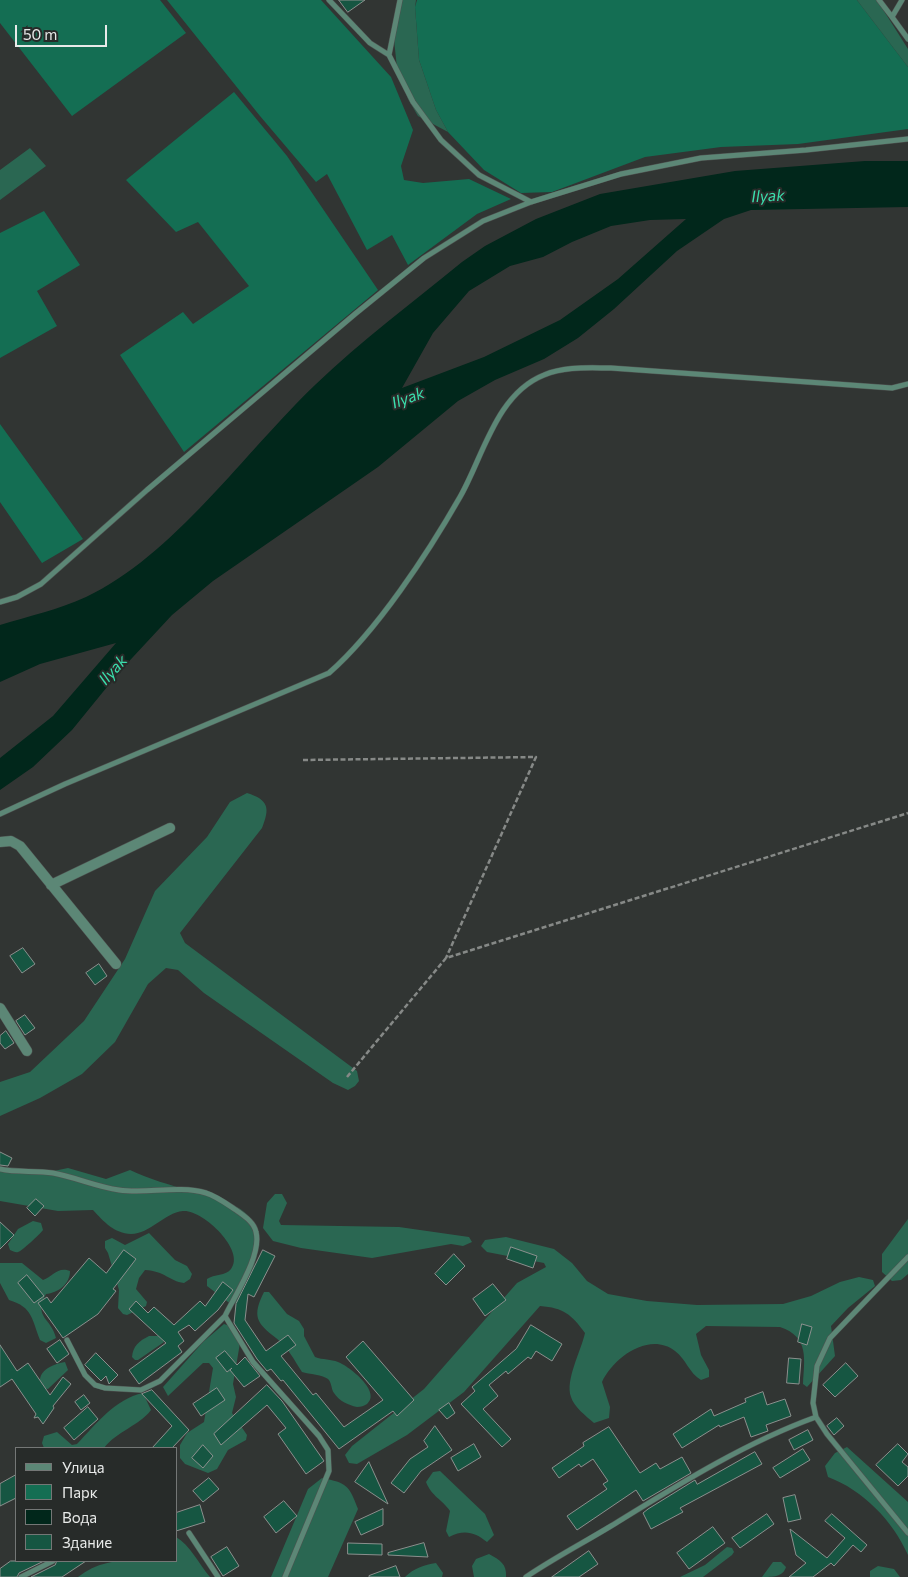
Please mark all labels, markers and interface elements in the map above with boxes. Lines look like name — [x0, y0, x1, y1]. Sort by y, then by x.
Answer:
scale bar — [18, 15, 110, 47]
text: 50 m — [23, 25, 57, 43]
water label: Ilyak — [751, 186, 785, 206]
water label: Ilyak — [389, 383, 427, 413]
water label: Ilyak — [95, 651, 131, 689]
legend — [15, 1447, 178, 1562]
text: Улица — [62, 1458, 104, 1476]
text: Парк — [62, 1483, 98, 1501]
text: Вода — [62, 1508, 97, 1526]
text: Здание — [62, 1533, 112, 1551]

